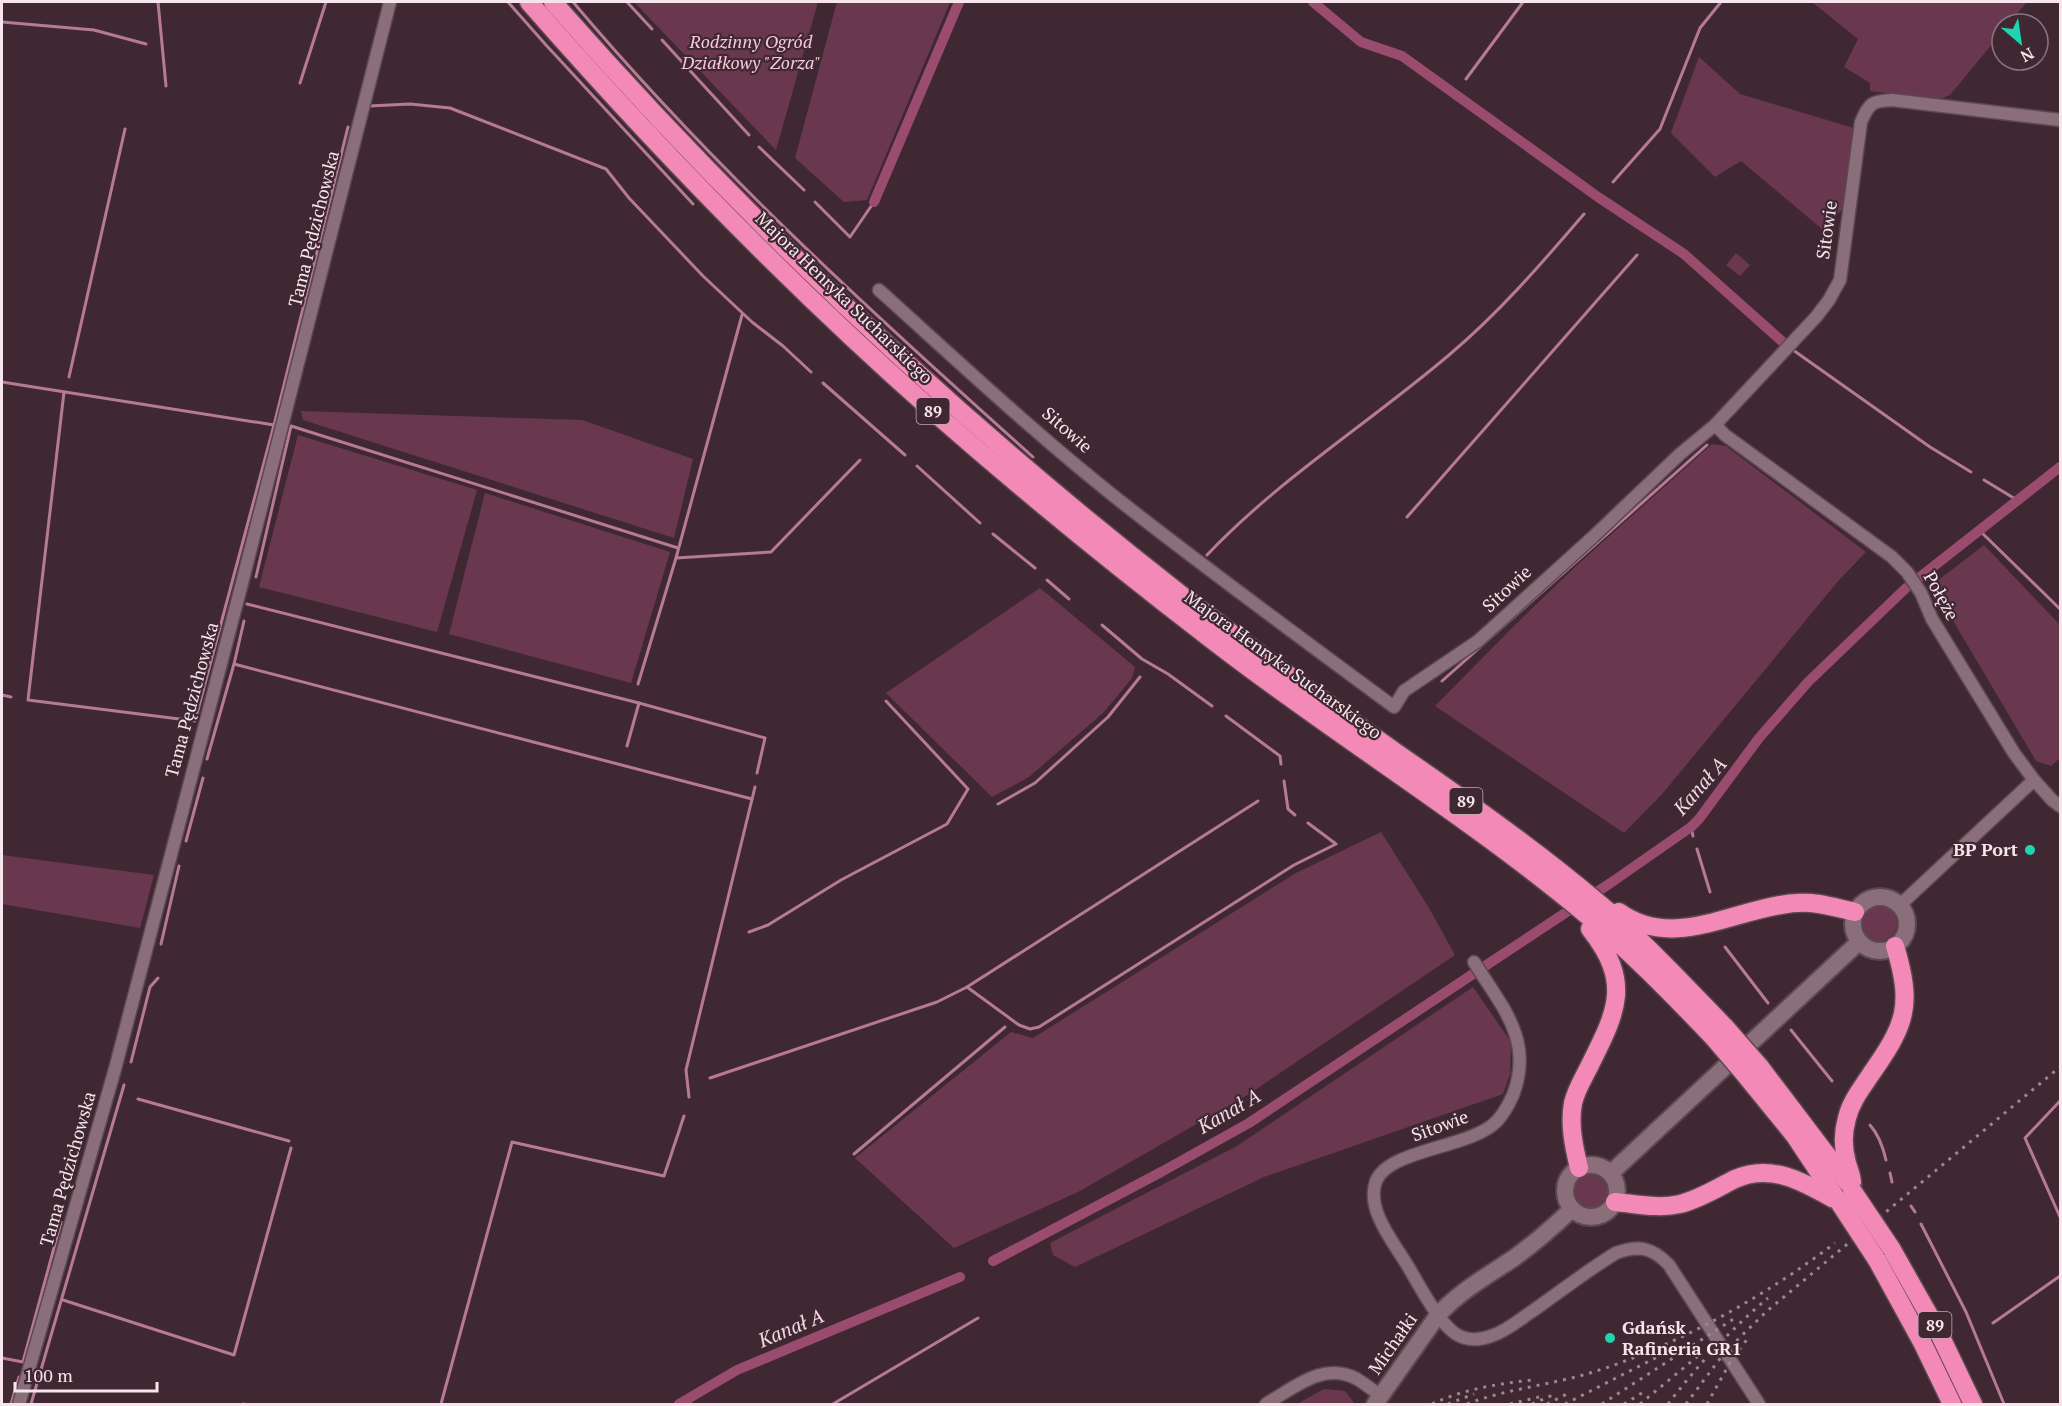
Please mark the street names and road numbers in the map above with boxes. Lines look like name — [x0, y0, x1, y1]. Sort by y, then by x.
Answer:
street label: Tama Pędzichowska — [282, 148, 344, 309]
street label: Sitowie — [1810, 199, 1842, 261]
street label: Majora Henryka Sucharskiego — [751, 206, 939, 389]
road number: 89 — [916, 398, 950, 424]
street label: Sitowie — [1037, 401, 1098, 458]
street label: Sitowie — [1477, 559, 1536, 617]
street label: Połęże — [1919, 567, 1965, 624]
street label: Majora Henryka Sucharskiego — [1180, 585, 1387, 744]
street label: Tama Pędzichowska — [159, 619, 223, 780]
road number: 89 — [1450, 788, 1482, 814]
street label: Tama Pędzichowska — [33, 1088, 101, 1249]
street label: Sitowie — [1408, 1104, 1472, 1146]
street label: Michałki — [1362, 1308, 1422, 1379]
road number: 89 — [1918, 1312, 1952, 1338]

